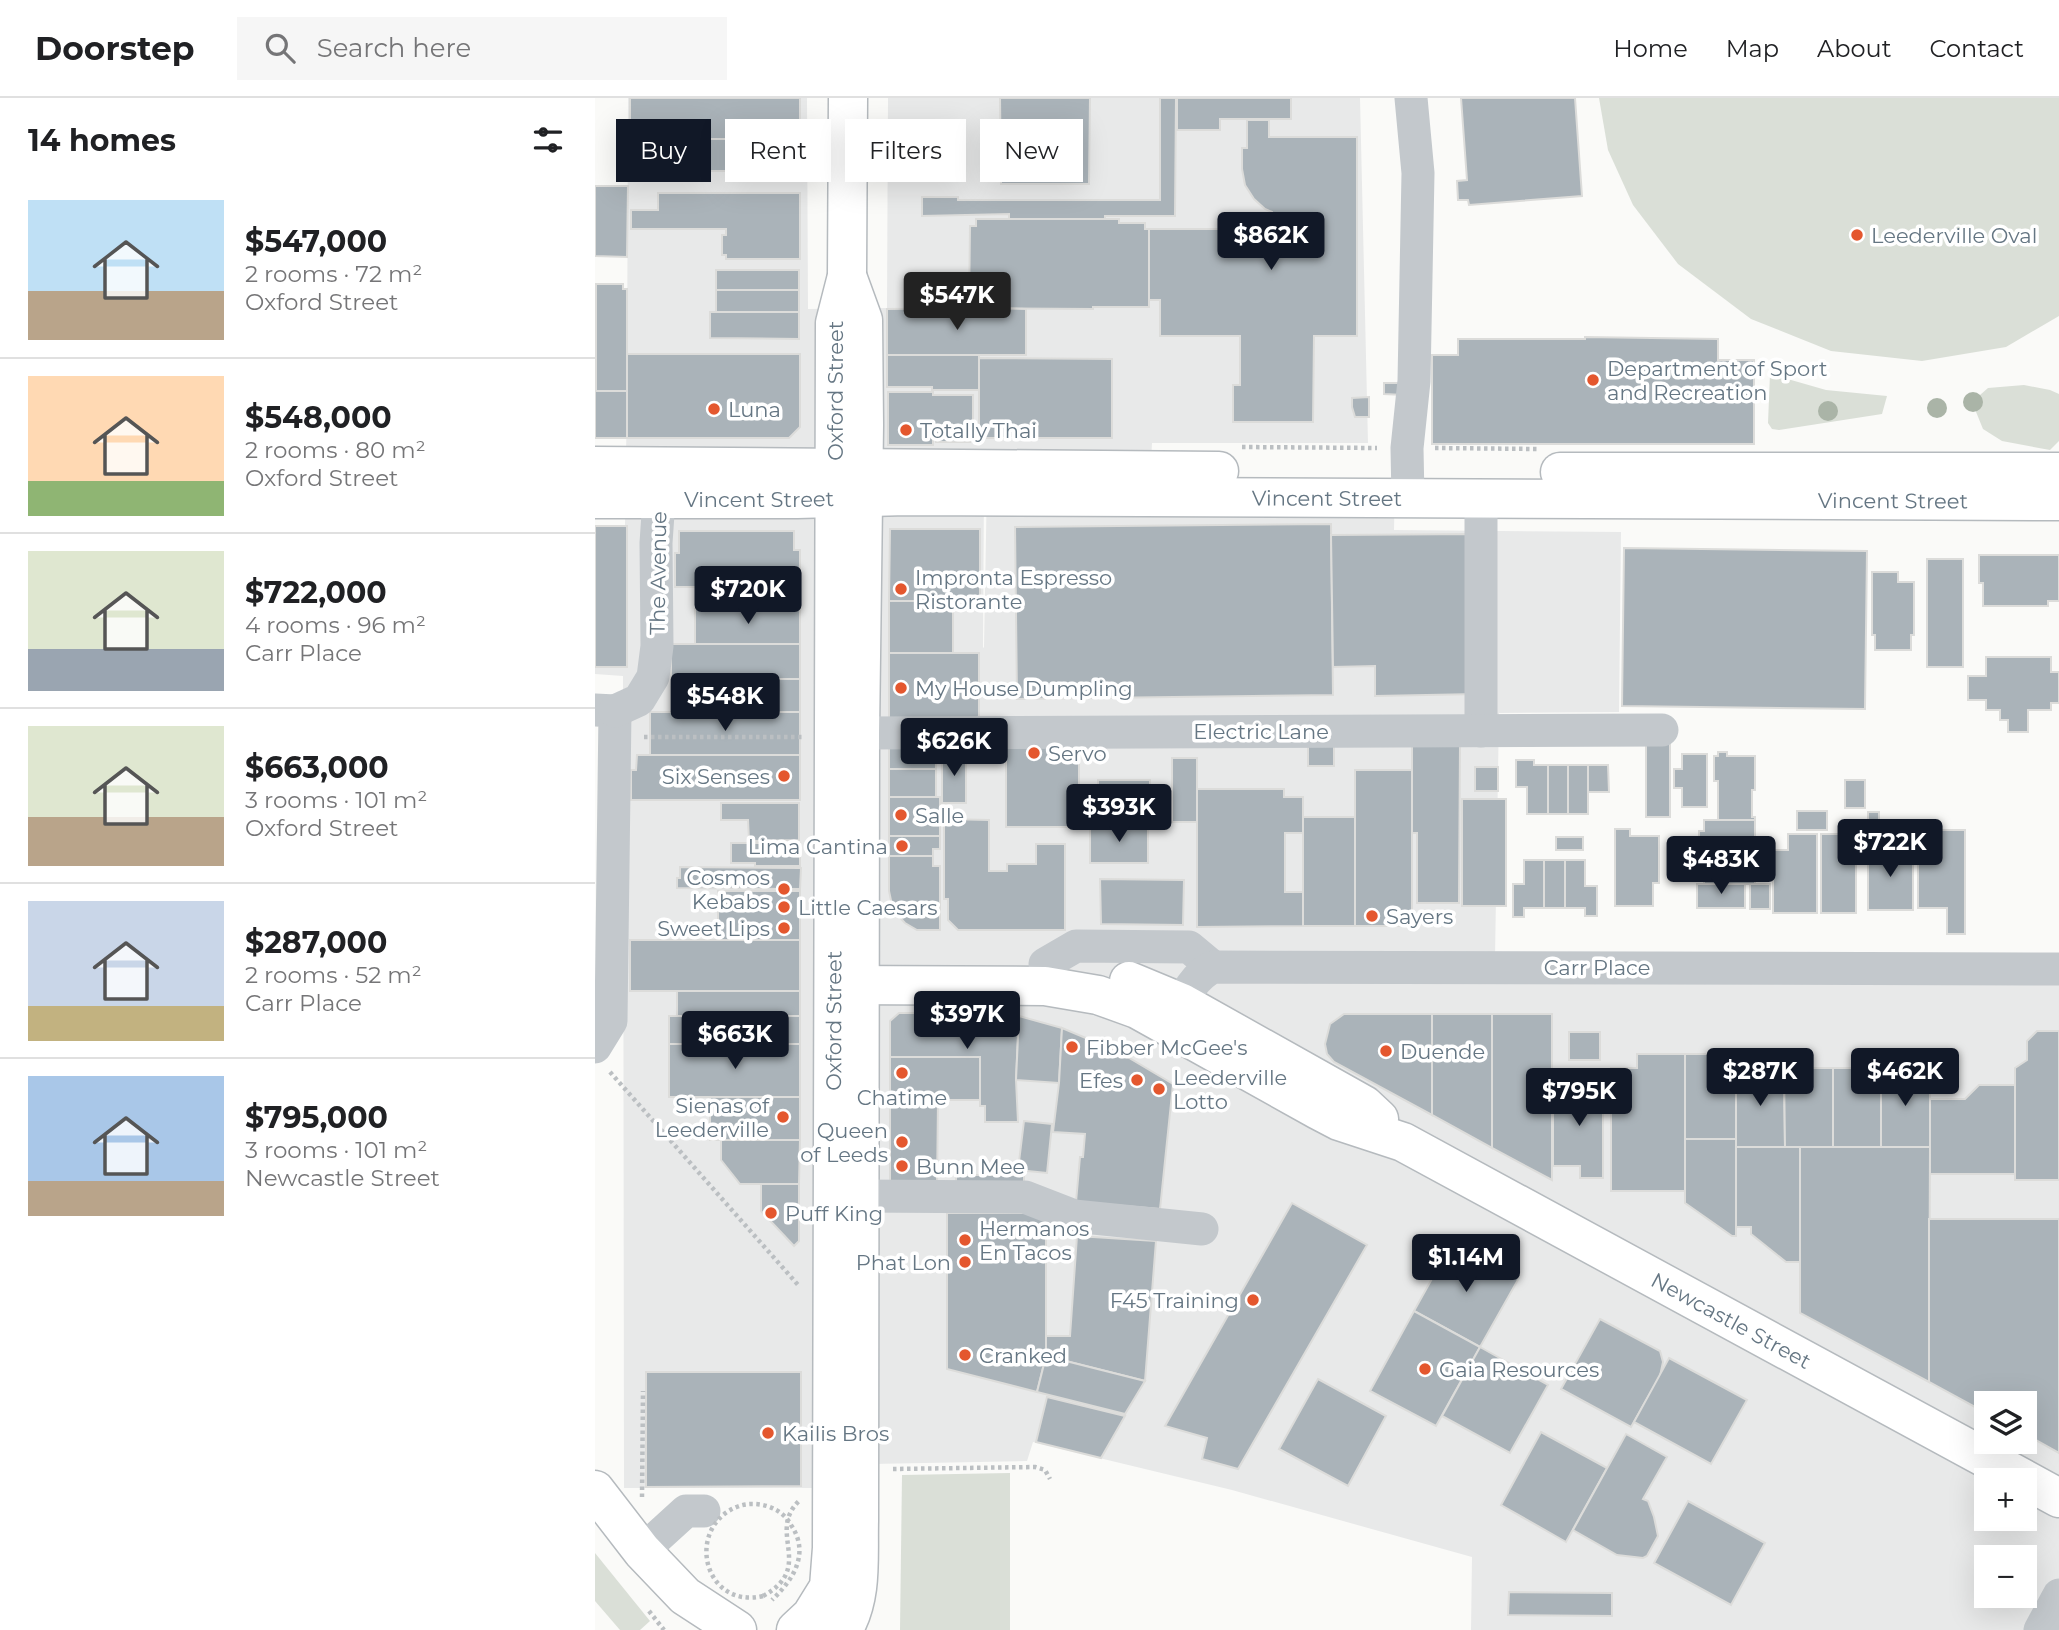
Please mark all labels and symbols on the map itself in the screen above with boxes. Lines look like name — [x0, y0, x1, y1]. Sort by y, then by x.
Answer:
pin: $862K — [1222, 212, 1320, 272]
place label: Leederville Oval — [1871, 223, 2037, 248]
marker: Leederville Oval — [1849, 227, 1865, 243]
pin: $547K — [908, 272, 1006, 332]
street label: Oxford Street — [822, 321, 848, 461]
place label: Department of Sport and Recreation — [1607, 356, 1827, 405]
marker: Department of Sport and Recreation — [1585, 372, 1601, 388]
place label: Luna — [728, 397, 781, 422]
marker: Luna — [706, 401, 722, 417]
place label: Totally Thai — [920, 418, 1037, 443]
marker: Totally Thai — [898, 422, 914, 438]
street label: Vincent Street — [684, 485, 834, 512]
street label: Vincent Street — [1252, 485, 1402, 511]
street label: Vincent Street — [1818, 487, 1968, 513]
street label: The Avenue — [644, 511, 672, 635]
place label: Impronta Espresso Ristorante — [915, 565, 1112, 614]
pin: $720K — [699, 566, 797, 626]
marker: Impronta Espresso Ristorante — [893, 581, 909, 597]
pin: $548K — [676, 674, 774, 733]
place label: My House Dumpling — [915, 676, 1133, 701]
marker: My House Dumpling — [893, 680, 909, 696]
pin: $626K — [905, 718, 1003, 778]
street label: Electric Lane — [1193, 719, 1329, 744]
place label: Servo — [1048, 741, 1107, 766]
marker: Servo — [1026, 745, 1042, 761]
place label: Six Senses — [662, 764, 770, 789]
marker: Six Senses — [776, 768, 792, 784]
pin: $393K — [1070, 784, 1168, 844]
place label: Salle — [915, 803, 964, 828]
marker: Salle — [893, 807, 909, 823]
pin: $722K — [1841, 820, 1939, 879]
place label: Lima Cantina — [748, 834, 888, 859]
pin: $483K — [1672, 836, 1770, 896]
marker: Lima Cantina — [894, 838, 910, 854]
place label: Cosmos Kebabs — [686, 865, 770, 914]
marker: Cosmos Kebabs — [776, 881, 792, 897]
place label: Little Caesars — [798, 895, 938, 920]
marker: Little Caesars — [776, 899, 792, 915]
place label: Sayers — [1386, 904, 1453, 929]
marker: Sayers — [1364, 908, 1380, 924]
place label: Sweet Lips — [657, 916, 770, 941]
marker: Sweet Lips — [776, 920, 792, 936]
street label: Oxford Street — [821, 951, 846, 1091]
street label: Carr Place — [1544, 955, 1650, 980]
pin: $397K — [918, 992, 1016, 1051]
pin: $663K — [686, 1012, 784, 1071]
place label: Fibber McGee's — [1086, 1035, 1247, 1060]
marker: Fibber McGee's — [1064, 1039, 1080, 1055]
place label: Duende — [1400, 1039, 1485, 1064]
marker: Duende — [1378, 1043, 1394, 1059]
pin: $287K — [1711, 1048, 1809, 1108]
pin: $462K — [1856, 1048, 1954, 1108]
marker: Chatime — [894, 1065, 910, 1081]
place label: Leederville Lotto — [1173, 1065, 1287, 1114]
place label: Efes — [1079, 1068, 1123, 1093]
pin: $795K — [1530, 1068, 1628, 1128]
marker: Efes — [1129, 1072, 1145, 1088]
marker: Leederville Lotto — [1151, 1081, 1167, 1097]
place label: Chatime — [857, 1085, 947, 1110]
place label: Sienas of Leederville — [655, 1093, 770, 1142]
marker: Sienas of Leederville — [775, 1109, 791, 1125]
place label: Queen of Leeds — [800, 1118, 888, 1167]
marker: Queen of Leeds — [894, 1134, 910, 1150]
place label: Bunn Mee — [916, 1154, 1025, 1179]
marker: Bunn Mee — [894, 1158, 910, 1174]
place label: Puff King — [785, 1201, 883, 1226]
marker: Puff King — [763, 1205, 779, 1221]
place label: Hermanos En Tacos — [979, 1216, 1089, 1265]
marker: Hermanos En Tacos — [957, 1232, 973, 1248]
pin: $1.14M — [1409, 1234, 1523, 1294]
place label: Phat Lon — [856, 1250, 951, 1275]
marker: Phat Lon — [957, 1254, 973, 1270]
street label: Newcastle Street — [1647, 1267, 1815, 1374]
place label: F45 Training — [1110, 1288, 1239, 1313]
marker: F45 Training — [1245, 1292, 1261, 1308]
place label: Cranked — [979, 1343, 1067, 1368]
marker: Cranked — [957, 1347, 973, 1363]
place label: Gaia Resources — [1439, 1357, 1599, 1382]
marker: Gaia Resources — [1417, 1361, 1433, 1377]
place label: Kailis Bros — [782, 1421, 889, 1446]
marker: Kailis Bros — [760, 1425, 776, 1441]

